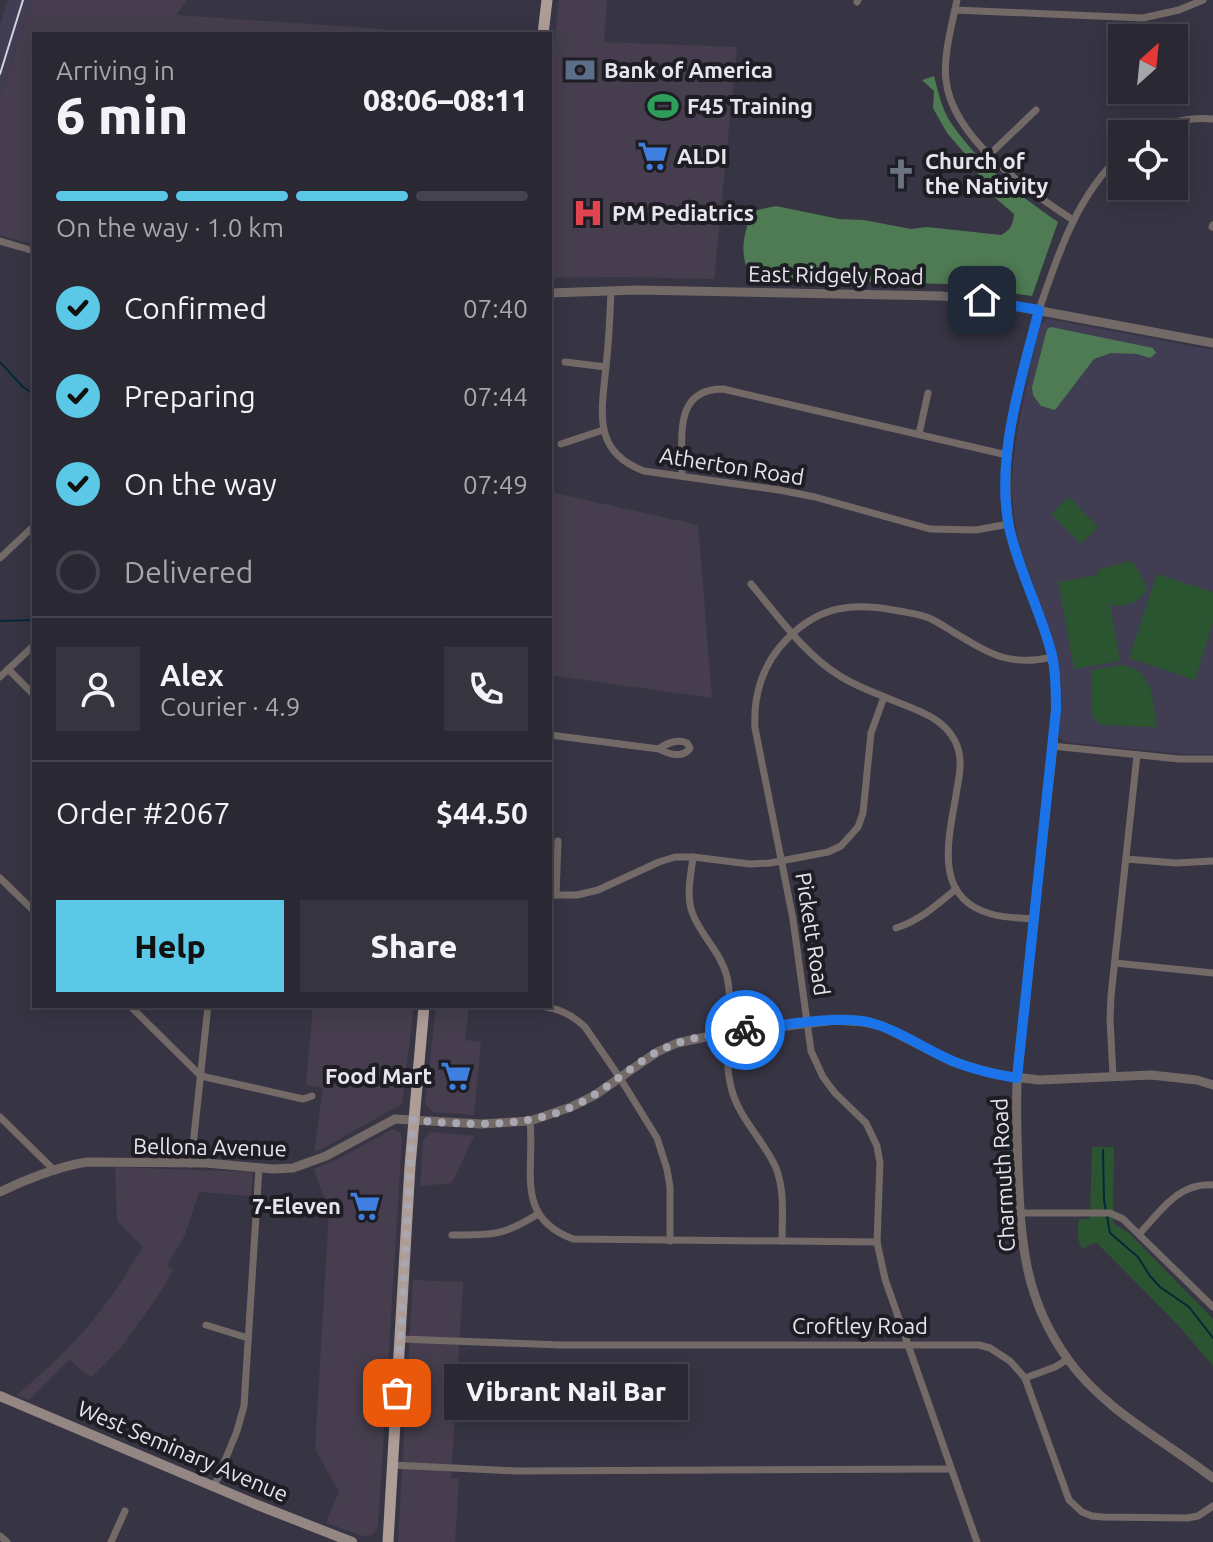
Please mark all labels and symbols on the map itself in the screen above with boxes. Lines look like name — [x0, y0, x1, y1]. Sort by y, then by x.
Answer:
north arrow — [1108, 24, 1188, 104]
bank icon: Bank of America — [563, 53, 597, 87]
place label: Bank of America — [604, 57, 773, 82]
sports icon: F45 Training — [646, 89, 680, 123]
place label: F45 Training — [687, 93, 813, 118]
supermarket icon: ALDI — [636, 139, 670, 173]
place label: ALDI — [677, 143, 727, 168]
place label: Church of the Nativity — [925, 148, 1048, 198]
church icon: Church of the Nativity — [884, 157, 918, 191]
hospital icon: PM Pediatrics — [571, 196, 605, 230]
place label: PM Pediatrics — [612, 200, 754, 225]
street label: East Ridgely Road — [748, 260, 924, 289]
pin — [948, 266, 1016, 334]
street label: Atherton Road — [658, 442, 806, 489]
street label: Pickett Road — [791, 870, 836, 997]
courier — [705, 990, 785, 1070]
supermarket icon: Food Mart — [439, 1059, 473, 1093]
place label: Food Mart — [325, 1063, 432, 1088]
street label: Charmuth Road — [986, 1097, 1019, 1253]
street label: Bellona Avenue — [133, 1133, 287, 1160]
supermarket icon: 7-Eleven — [348, 1189, 382, 1223]
place label: 7-Eleven — [252, 1193, 341, 1218]
street label: Croftley Road — [792, 1313, 928, 1338]
pin — [363, 1359, 431, 1427]
callout: Vibrant Nail Bar — [445, 1365, 689, 1421]
street label: West Seminary Avenue — [74, 1395, 292, 1506]

